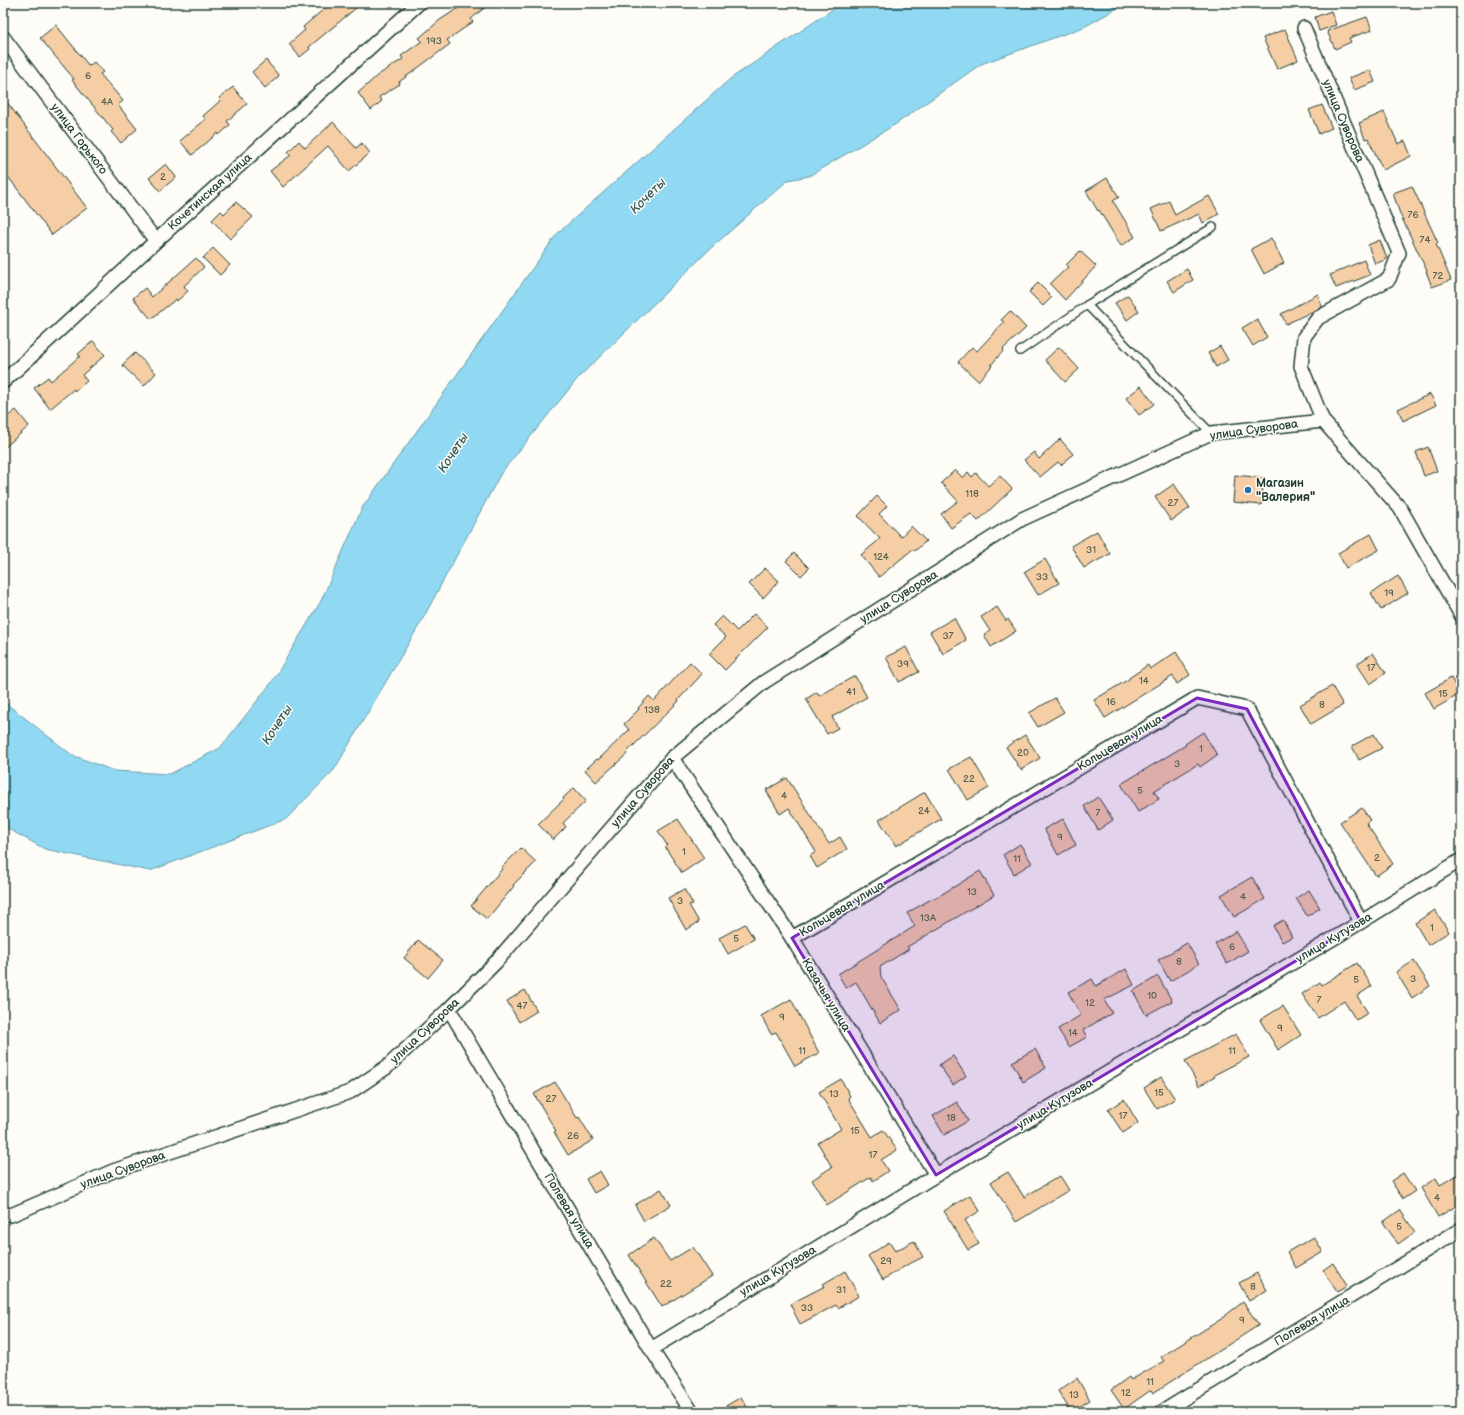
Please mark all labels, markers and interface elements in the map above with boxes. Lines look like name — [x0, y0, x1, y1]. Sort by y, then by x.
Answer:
house number: 193 — [426, 35, 442, 47]
house number: 6 — [85, 70, 91, 82]
street label: улица Суворова — [1319, 77, 1367, 165]
house number: 4А — [101, 96, 114, 108]
street label: улица Горького — [47, 100, 111, 178]
street label: Кочетинская улица — [165, 150, 255, 234]
house number: 2 — [160, 171, 166, 183]
water label: Кочеты — [627, 174, 670, 217]
house number: 76 — [1407, 209, 1419, 221]
house number: 74 — [1419, 234, 1431, 246]
house number: 72 — [1433, 270, 1444, 282]
street label: улица Суворова — [1209, 416, 1299, 444]
water label: Кочеты — [434, 429, 472, 476]
place label: Магазин "Валерия" — [1256, 476, 1315, 505]
marker: Магазин "Валерия" — [1243, 485, 1253, 495]
house number: 118 — [965, 488, 979, 500]
house number: 27 — [1168, 497, 1178, 509]
house number: 31 — [1086, 544, 1096, 556]
house number: 124 — [873, 551, 889, 563]
street label: улица Суворова — [857, 567, 941, 627]
house number: 33 — [1036, 571, 1048, 583]
house number: 19 — [1384, 587, 1394, 599]
house number: 37 — [942, 630, 954, 642]
house number: 39 — [897, 658, 909, 670]
house number: 17 — [1367, 662, 1375, 674]
house number: 14 — [1139, 675, 1149, 687]
house number: 41 — [846, 686, 856, 698]
house number: 15 — [1438, 688, 1448, 700]
house number: 16 — [1106, 696, 1116, 708]
house number: 8 — [1319, 699, 1325, 711]
water label: Кочеты — [258, 701, 296, 748]
house number: 138 — [644, 704, 660, 716]
street label: Кольцевая улица — [1075, 712, 1165, 774]
house number: 1 — [1199, 743, 1203, 755]
house number: 20 — [1017, 747, 1029, 759]
street label: улица Суворова — [608, 753, 678, 831]
house number: 3 — [1174, 758, 1180, 770]
house number: 22 — [963, 773, 975, 785]
house number: 5 — [1137, 785, 1143, 797]
house number: 4 — [781, 790, 787, 802]
house number: 24 — [918, 805, 930, 817]
house number: 7 — [1096, 807, 1101, 819]
house number: 9 — [1057, 831, 1063, 843]
house number: 1 — [682, 846, 686, 858]
house number: 2 — [1374, 852, 1380, 864]
house number: 11 — [1013, 853, 1021, 865]
street label: Кольцевая улица — [797, 878, 887, 940]
house number: 13 — [967, 886, 977, 898]
house number: 4 — [1240, 891, 1246, 903]
house number: 3 — [677, 895, 683, 907]
street label: улица Кутузова — [1293, 909, 1375, 967]
house number: 13А — [920, 912, 937, 924]
house number: 1 — [1430, 922, 1434, 934]
house number: 5 — [733, 933, 739, 945]
house number: 6 — [1229, 941, 1235, 953]
street label: Казачья улица — [798, 956, 854, 1034]
house number: 8 — [1176, 956, 1182, 968]
house number: 3 — [1410, 973, 1416, 985]
house number: 5 — [1353, 974, 1359, 986]
house number: 10 — [1147, 990, 1157, 1002]
house number: 7 — [1317, 994, 1322, 1006]
street label: улица Суворова — [387, 995, 463, 1067]
house number: 12 — [1085, 997, 1095, 1009]
house number: 47 — [516, 1000, 528, 1012]
house number: 9 — [779, 1011, 785, 1023]
house number: 9 — [1277, 1022, 1283, 1034]
house number: 14 — [1068, 1027, 1078, 1039]
house number: 11 — [798, 1045, 806, 1057]
house number: 11 — [1228, 1045, 1236, 1057]
street label: улица Кутузова — [1014, 1075, 1096, 1133]
house number: 15 — [1154, 1087, 1164, 1099]
house number: 13 — [829, 1088, 839, 1100]
house number: 27 — [546, 1093, 556, 1105]
house number: 17 — [1119, 1110, 1127, 1122]
house number: 18 — [946, 1112, 956, 1124]
house number: 15 — [850, 1125, 860, 1137]
house number: 26 — [567, 1130, 579, 1142]
street label: улица Суворова — [79, 1148, 167, 1192]
house number: 17 — [869, 1149, 877, 1161]
street label: Полевая улица — [541, 1171, 597, 1251]
house number: 4 — [1434, 1192, 1440, 1204]
house number: 5 — [1396, 1221, 1402, 1233]
street label: улица Кутузова — [737, 1242, 819, 1300]
house number: 29 — [880, 1255, 892, 1267]
house number: 22 — [660, 1278, 672, 1290]
house number: 8 — [1250, 1281, 1256, 1293]
house number: 31 — [836, 1284, 846, 1296]
street label: Полевая улица — [1272, 1293, 1352, 1349]
house number: 33 — [801, 1302, 813, 1314]
house number: 9 — [1239, 1314, 1245, 1326]
house number: 11 — [1146, 1376, 1154, 1388]
house number: 12 — [1121, 1387, 1131, 1399]
house number: 13 — [1069, 1389, 1079, 1401]

